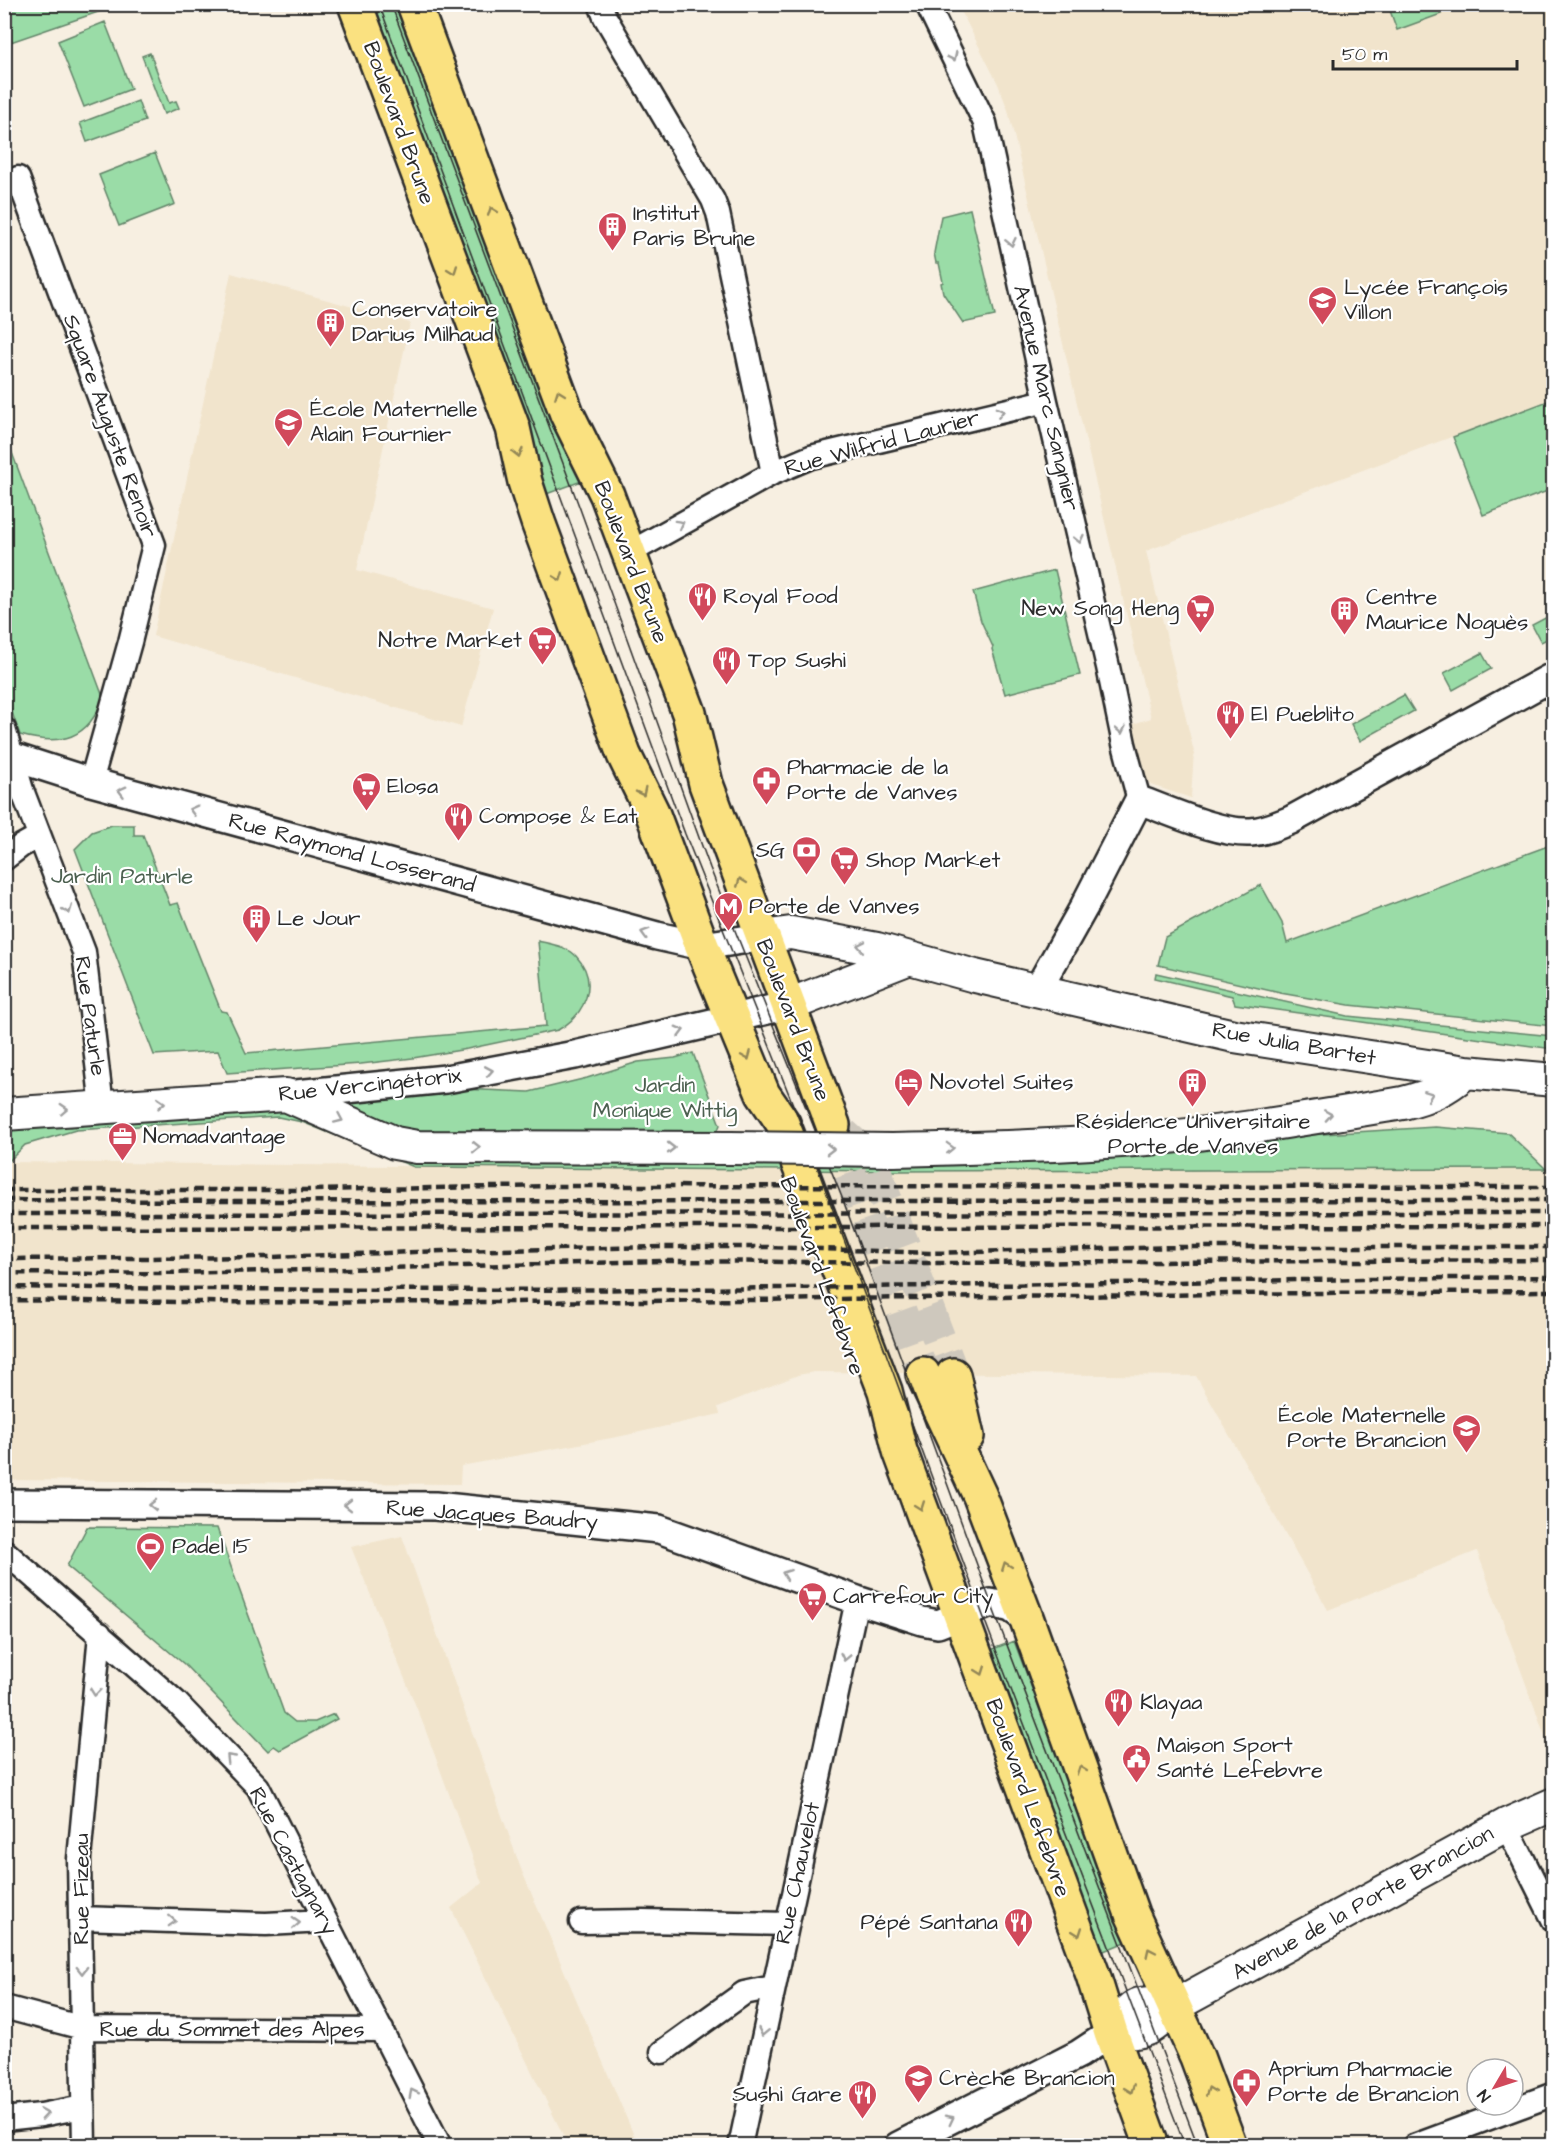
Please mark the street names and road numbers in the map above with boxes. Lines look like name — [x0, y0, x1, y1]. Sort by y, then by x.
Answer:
street label: Boulevard Brune — [355, 37, 443, 209]
street label: Avenue Marc Sangnier — [1004, 282, 1087, 514]
street label: Square Auguste Renoir — [54, 310, 165, 542]
street label: Rue Wilfrid Laurier — [781, 402, 983, 484]
street label: Boulevard Brune — [586, 477, 676, 648]
street label: Rue Raymond Losserand — [225, 805, 479, 902]
street label: Boulevard Brune — [748, 935, 838, 1106]
street label: Rue Paturle — [66, 954, 114, 1078]
street label: Rue Julia Bartet — [1210, 1014, 1378, 1074]
street label: Rue Vercingétorix — [277, 1060, 464, 1111]
street label: Boulevard Lefebvre — [772, 1172, 872, 1380]
street label: Rue Jacques Baudry — [385, 1492, 599, 1539]
street label: Boulevard Lefebvre — [978, 1694, 1078, 1902]
street label: Rue Castagnary — [240, 1782, 345, 1941]
street label: Rue Chauvelot — [768, 1799, 828, 1947]
street label: Avenue de la Porte Brancion — [1227, 1818, 1499, 1988]
street label: Rue Fizeau — [66, 1833, 97, 1945]
street label: Rue du Sommet des Alpes — [100, 2014, 364, 2045]

